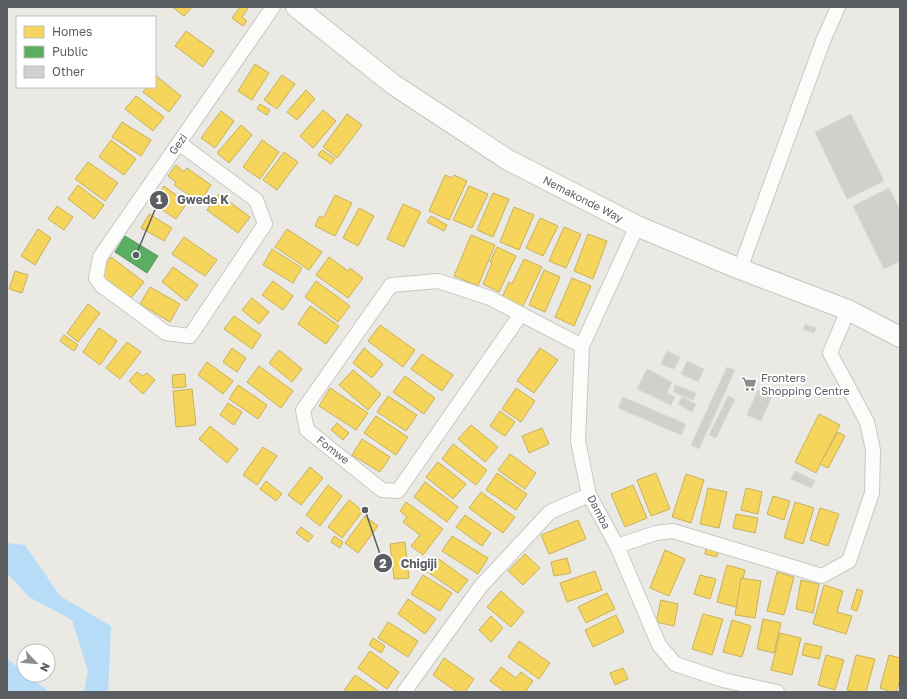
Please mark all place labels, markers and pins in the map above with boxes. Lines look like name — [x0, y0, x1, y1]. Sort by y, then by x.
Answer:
callout: Gwede K — [149, 188, 237, 212]
place label: Fronters Shopping Centre — [761, 371, 850, 397]
supermarket icon: Fronters Shopping Centre — [740, 375, 758, 393]
callout: Chigiji — [373, 551, 446, 575]

